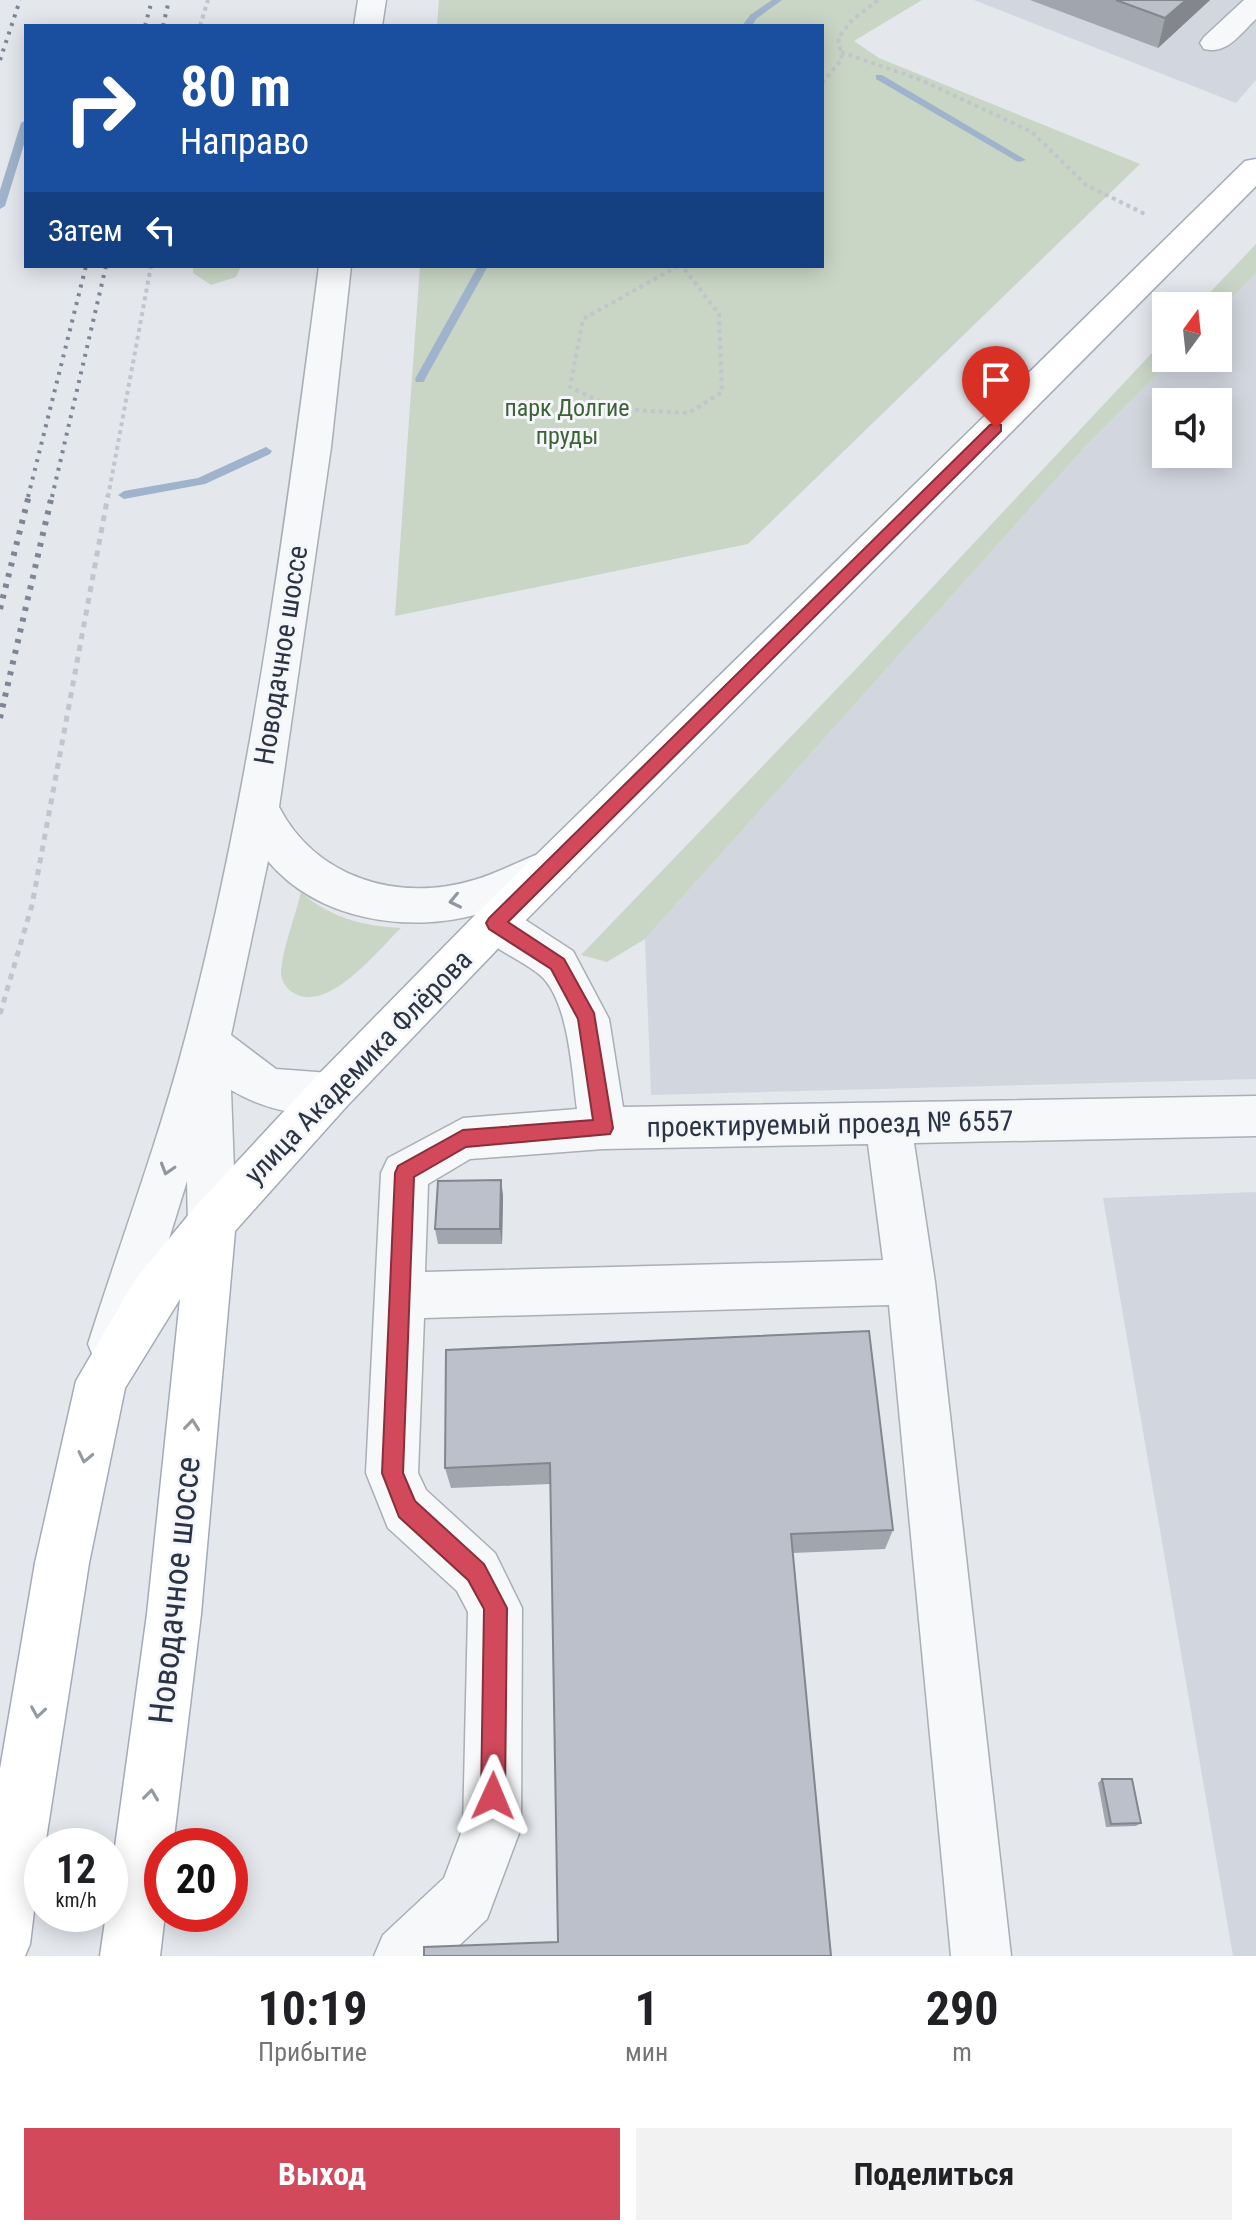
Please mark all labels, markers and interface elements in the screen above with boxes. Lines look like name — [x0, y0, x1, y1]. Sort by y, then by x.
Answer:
text: 80 m — [180, 54, 291, 120]
icon: right — [48, 56, 152, 160]
text: Направо — [180, 121, 309, 163]
icon: left — [139, 208, 183, 252]
text: Затем — [48, 213, 123, 248]
north arrow — [1152, 292, 1232, 372]
map controls — [1152, 292, 1232, 468]
pin — [962, 346, 1030, 428]
icon: arrive — [974, 358, 1018, 402]
button: sound — [1152, 388, 1232, 468]
park label: парк Долгие пруды — [505, 394, 629, 450]
street label: Новодачное шоссе — [247, 543, 315, 767]
one-way arrow — [448, 892, 462, 909]
street label: улица Академика Флёрова — [238, 943, 478, 1191]
street label: проектируемый проезд № 6557 — [646, 1104, 1014, 1144]
one-way arrow — [161, 1162, 177, 1176]
one-way arrow — [183, 1418, 200, 1431]
one-way arrow — [77, 1450, 94, 1463]
street label: Новодачное шоссе — [140, 1454, 208, 1726]
one-way arrow — [30, 1706, 47, 1719]
position arrow — [451, 1754, 535, 1838]
one-way arrow — [142, 1788, 159, 1801]
speed limit sign: 20 — [144, 1828, 248, 1932]
text: 12 — [56, 1846, 96, 1893]
text: km/h — [55, 1888, 97, 1912]
text: 10:19 — [257, 1980, 368, 2037]
text: 1 — [635, 1980, 659, 2037]
text: 290 — [926, 1980, 999, 2037]
text: Прибытие — [258, 2037, 367, 2067]
text: мин — [625, 2037, 668, 2067]
text: m — [952, 2037, 972, 2067]
button: Выход — [24, 2128, 620, 2220]
button: Поделиться — [636, 2128, 1232, 2220]

